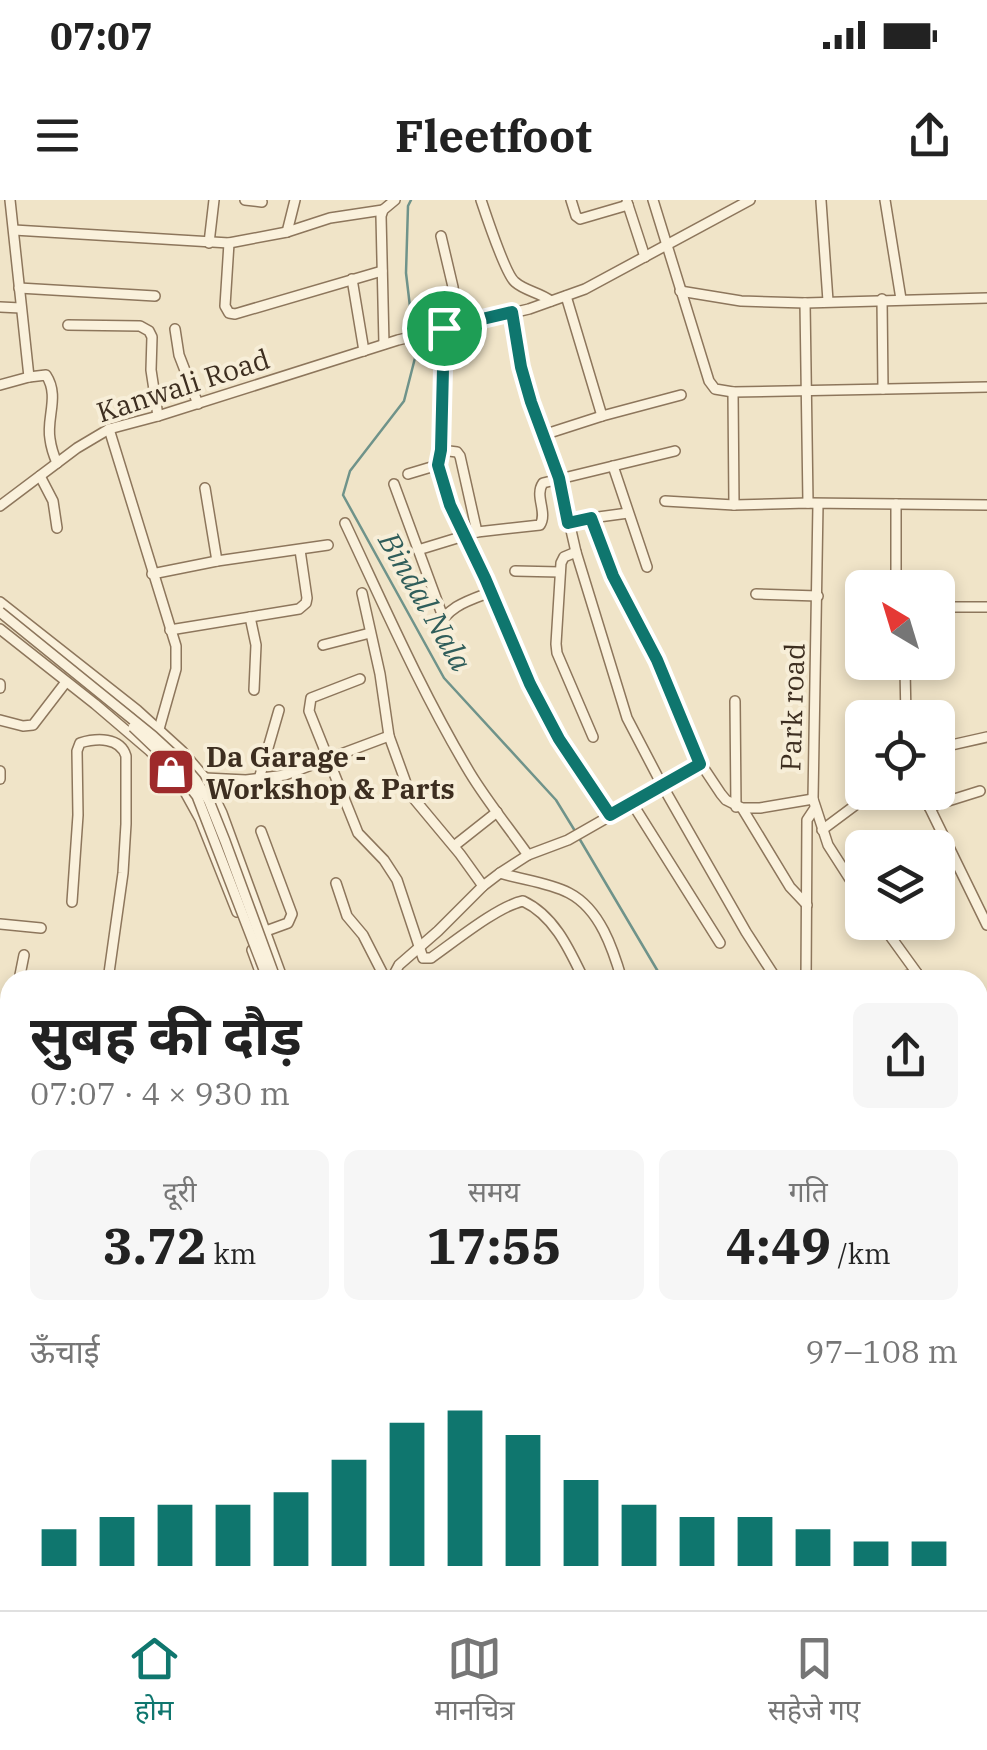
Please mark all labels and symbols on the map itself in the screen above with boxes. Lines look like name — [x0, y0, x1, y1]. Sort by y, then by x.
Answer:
pin — [402, 286, 487, 371]
street label: Kanwali Road — [92, 340, 274, 430]
water label: Bindal Nala — [370, 524, 482, 678]
north arrow — [845, 570, 955, 680]
street label: Park road — [771, 642, 813, 772]
place label: Da Garage - Workshop & Parts — [206, 738, 455, 807]
shop icon: Da Garage - Workshop & Parts — [145, 746, 197, 798]

